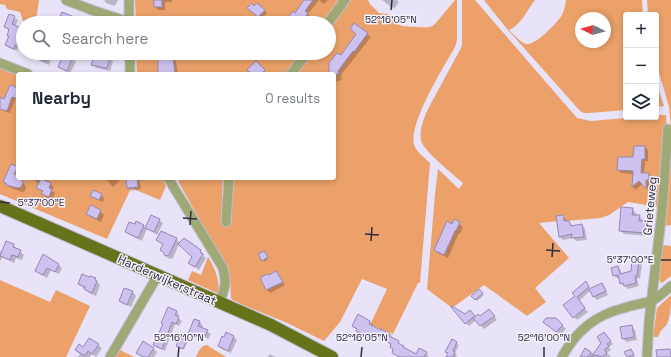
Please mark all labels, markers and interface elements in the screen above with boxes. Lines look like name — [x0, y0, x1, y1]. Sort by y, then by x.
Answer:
north arrow — [575, 12, 611, 48]
map controls — [623, 12, 659, 120]
button: + — [623, 12, 659, 48]
text: 52°16'05"N — [365, 13, 417, 26]
search box — [16, 16, 336, 60]
icon: search — [30, 27, 52, 49]
text: Search here — [62, 29, 148, 48]
button: − — [623, 48, 659, 84]
button: layers — [623, 84, 659, 120]
text: Nearby — [32, 87, 91, 109]
text: 0 results — [265, 90, 320, 107]
street label: Grieteweg — [639, 176, 661, 236]
text: 5°37'00"E — [18, 196, 65, 209]
street label: Harderwijkerstraat — [115, 251, 219, 309]
text: 5°37'00"E — [607, 253, 654, 266]
text: 52°16'10"N — [154, 331, 204, 344]
text: 52°16'05"N — [336, 331, 388, 344]
text: 52°16'00"N — [518, 331, 570, 344]

